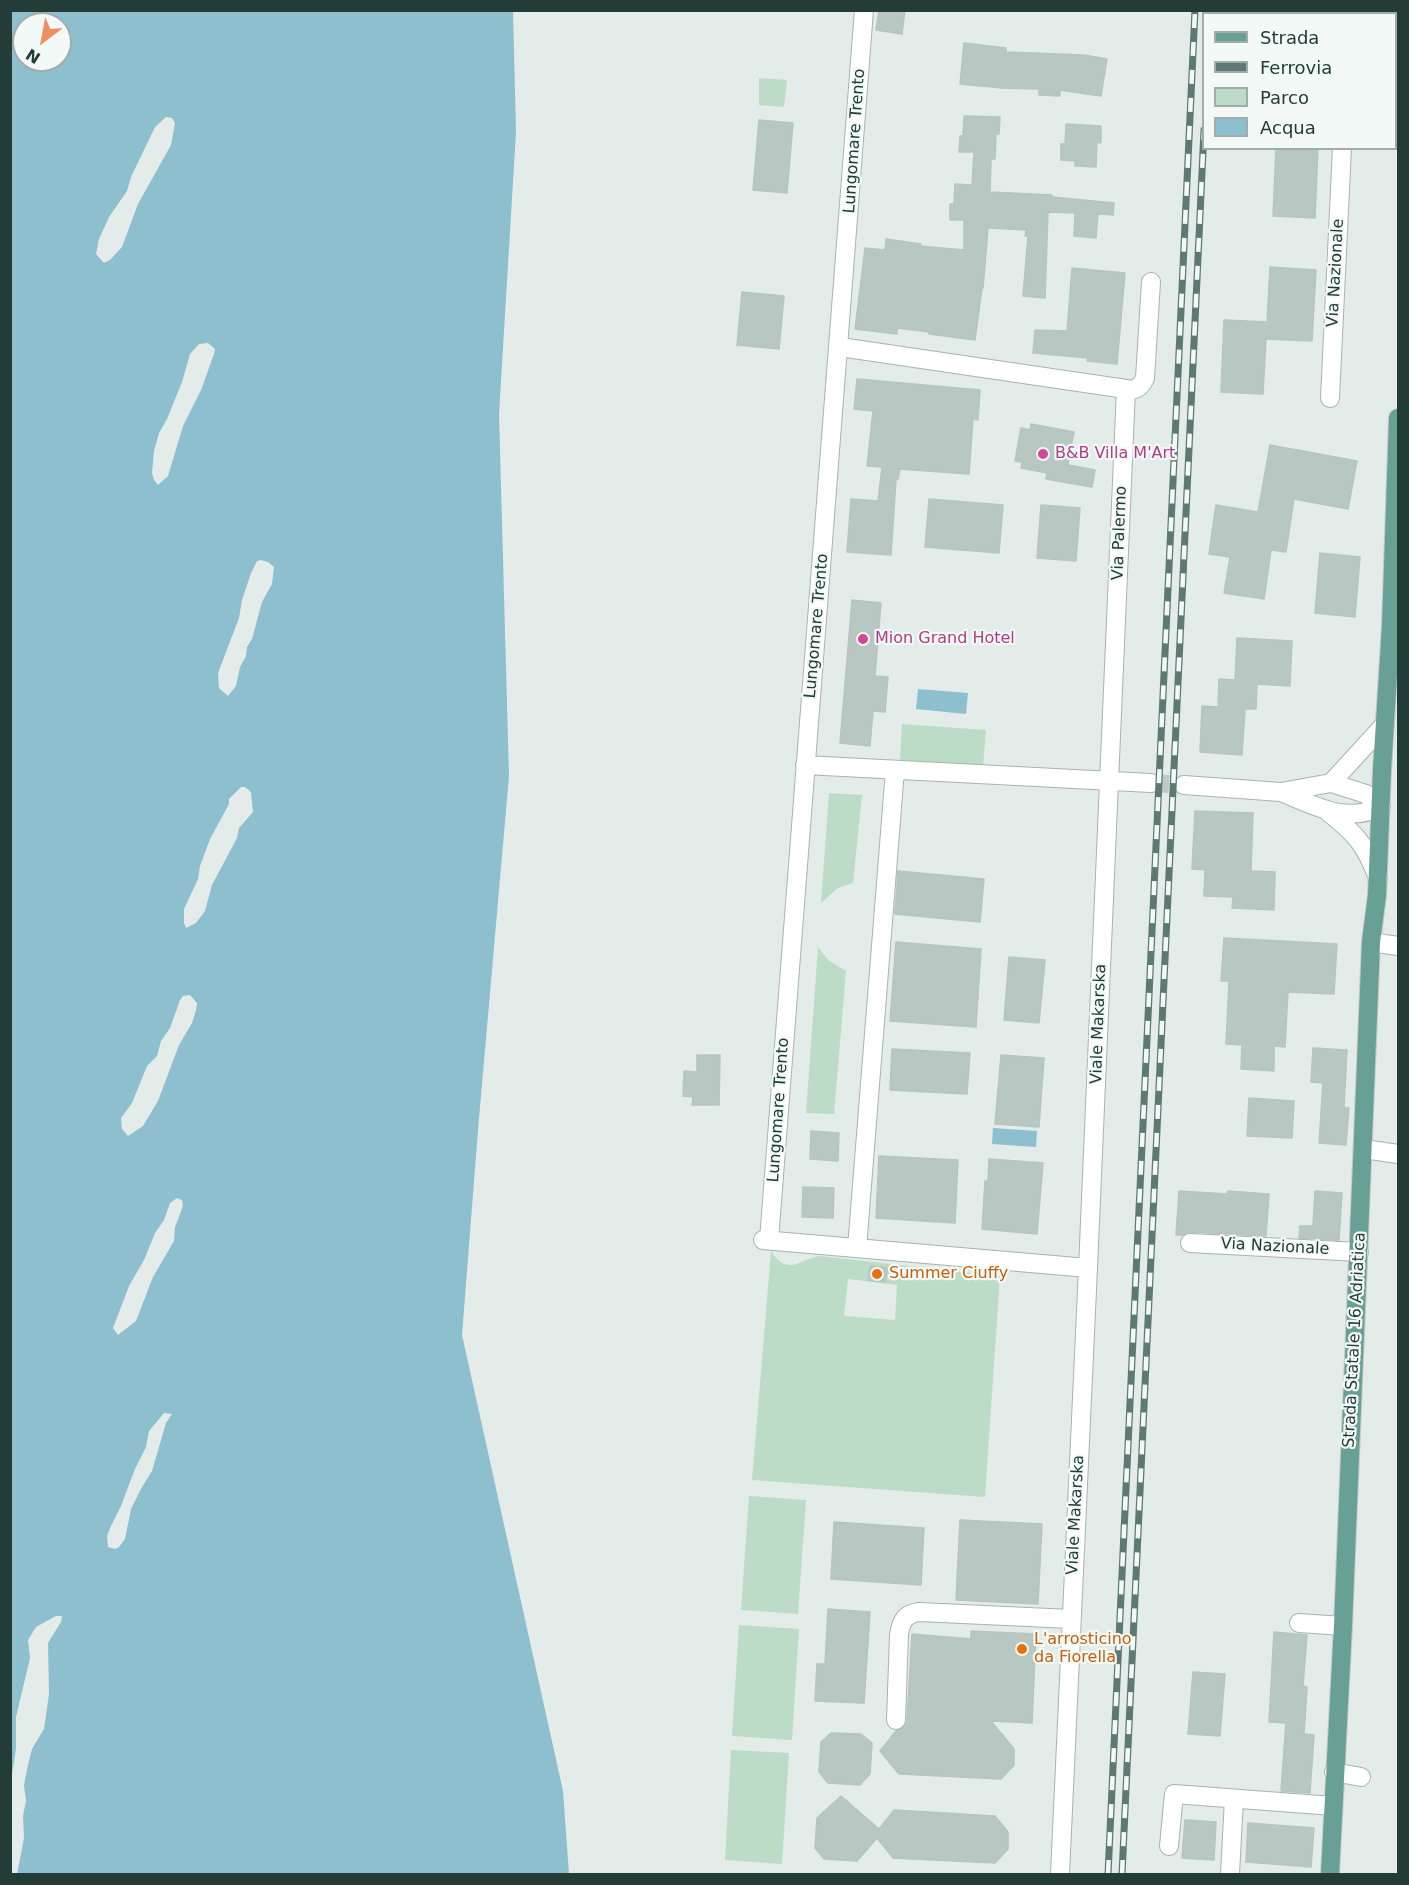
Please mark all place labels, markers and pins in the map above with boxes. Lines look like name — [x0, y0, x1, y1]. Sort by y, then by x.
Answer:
place label: B&B Villa M'Art — [1055, 444, 1175, 464]
marker: B&B Villa M'Art — [1036, 447, 1050, 461]
place label: Mion Grand Hotel — [875, 629, 1015, 649]
marker: Mion Grand Hotel — [856, 632, 870, 646]
place label: Summer Ciuffy — [889, 1264, 1008, 1284]
marker: Summer Ciuffy — [870, 1267, 884, 1281]
place label: L'arrosticino da Fiorella — [1034, 1630, 1132, 1668]
marker: L'arrosticino da Fiorella — [1015, 1642, 1029, 1656]

